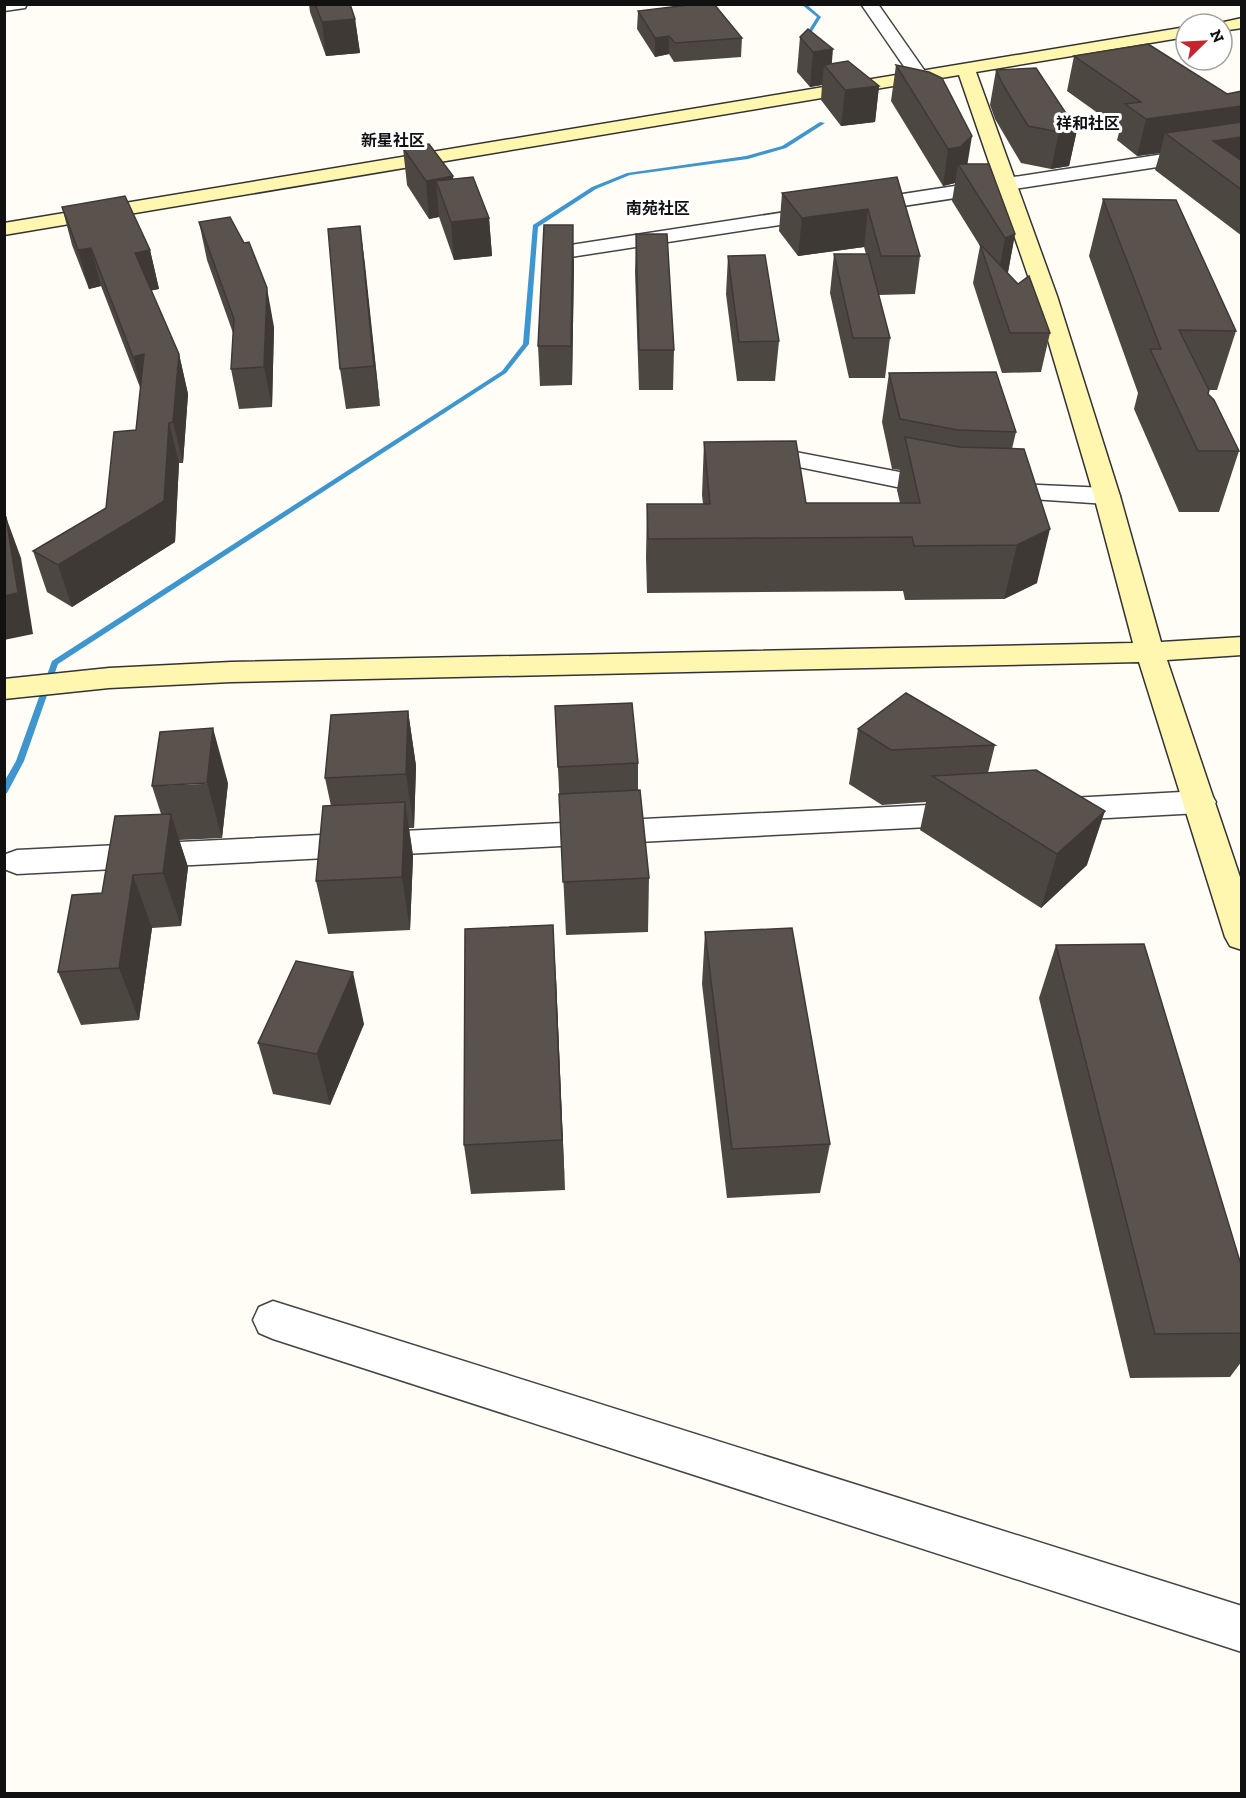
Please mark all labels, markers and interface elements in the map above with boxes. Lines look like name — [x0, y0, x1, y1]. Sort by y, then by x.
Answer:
north arrow — [1174, 12, 1234, 72]
text: N — [1206, 27, 1228, 46]
district label: 祥和社区 — [1056, 114, 1120, 133]
district label: 新星社区 — [361, 131, 425, 150]
district label: 南苑社区 — [626, 199, 690, 218]

